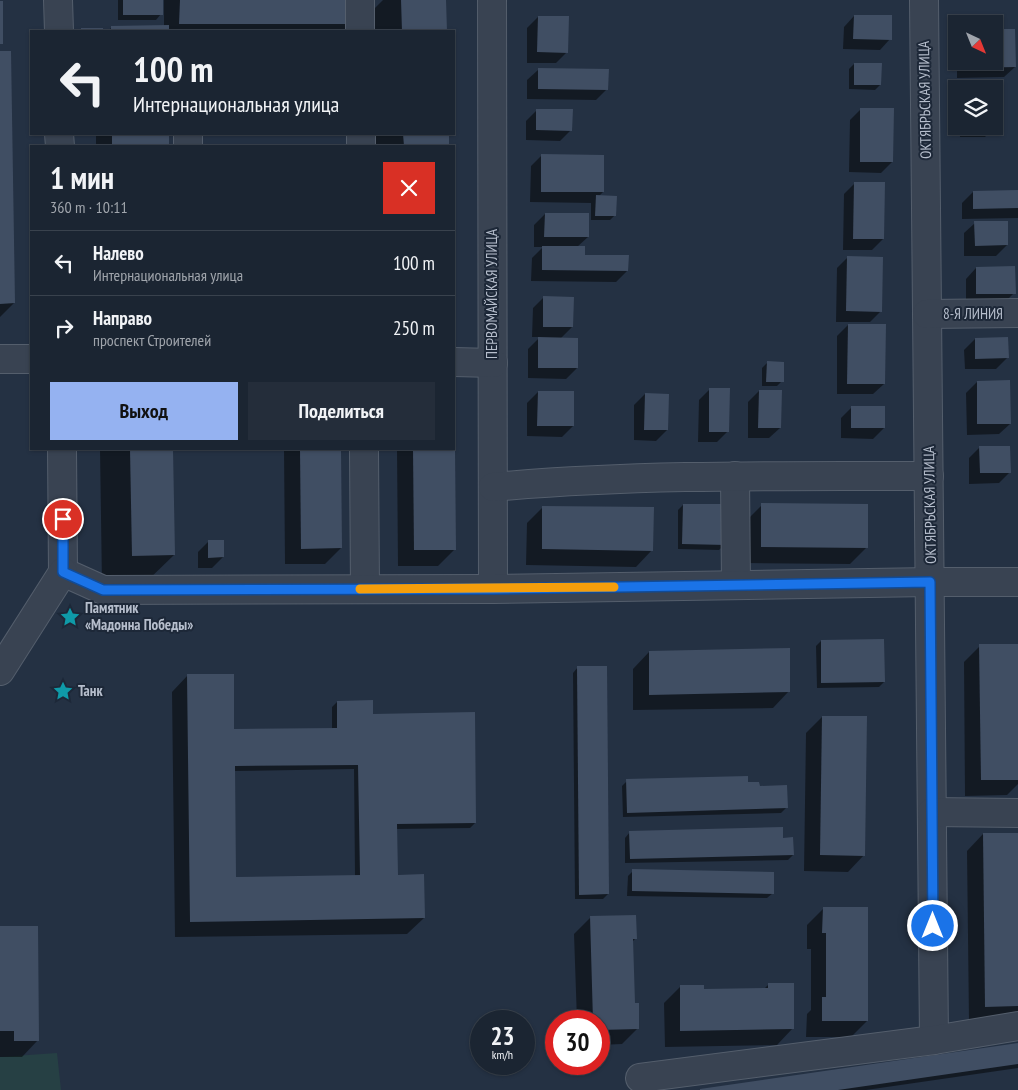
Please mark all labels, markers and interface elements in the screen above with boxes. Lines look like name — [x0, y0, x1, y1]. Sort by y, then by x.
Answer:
north arrow — [948, 15, 1002, 70]
map controls — [948, 15, 1003, 135]
street label: ОКТЯБРЬСКАЯ УЛИЦА — [914, 40, 935, 159]
text: 100 m — [133, 46, 214, 92]
icon: left — [50, 50, 115, 115]
button: layers — [948, 80, 1003, 135]
text: Интернациональная улица — [133, 90, 339, 118]
text: 1 мин — [50, 158, 114, 197]
button: close — [383, 162, 435, 214]
text: 360 m · 10:11 — [50, 197, 128, 217]
street label: ПЕРВОМАЙСКАЯ УЛИЦА — [482, 228, 501, 359]
text: Налево — [93, 241, 144, 265]
icon: left — [50, 249, 78, 277]
text: 100 m — [393, 251, 435, 275]
text: Интернациональная улица — [93, 265, 243, 285]
street label: 8-Я ЛИНИЯ — [943, 304, 1003, 323]
text: Направо — [93, 306, 152, 330]
icon: right — [50, 314, 78, 342]
text: 250 m — [393, 316, 435, 340]
text: проспект Строителей — [93, 330, 211, 350]
button: Выход — [50, 382, 238, 440]
button: Поделиться — [248, 382, 435, 440]
street label: ОКТЯБРЬСКАЯ УЛИЦА — [919, 445, 940, 564]
pin — [42, 498, 84, 540]
icon: arrive — [49, 505, 77, 533]
place label: Памятник «Мадонна Победы» — [85, 598, 193, 634]
place icon: Памятник «Мадонна Победы» — [59, 606, 81, 628]
place icon: Танк — [52, 680, 74, 702]
place label: Танк — [78, 681, 103, 700]
position arrow — [906, 899, 958, 951]
speed limit sign: 30 — [545, 1010, 610, 1075]
text: 23 — [491, 1020, 514, 1052]
text: km/h — [492, 1047, 513, 1062]

